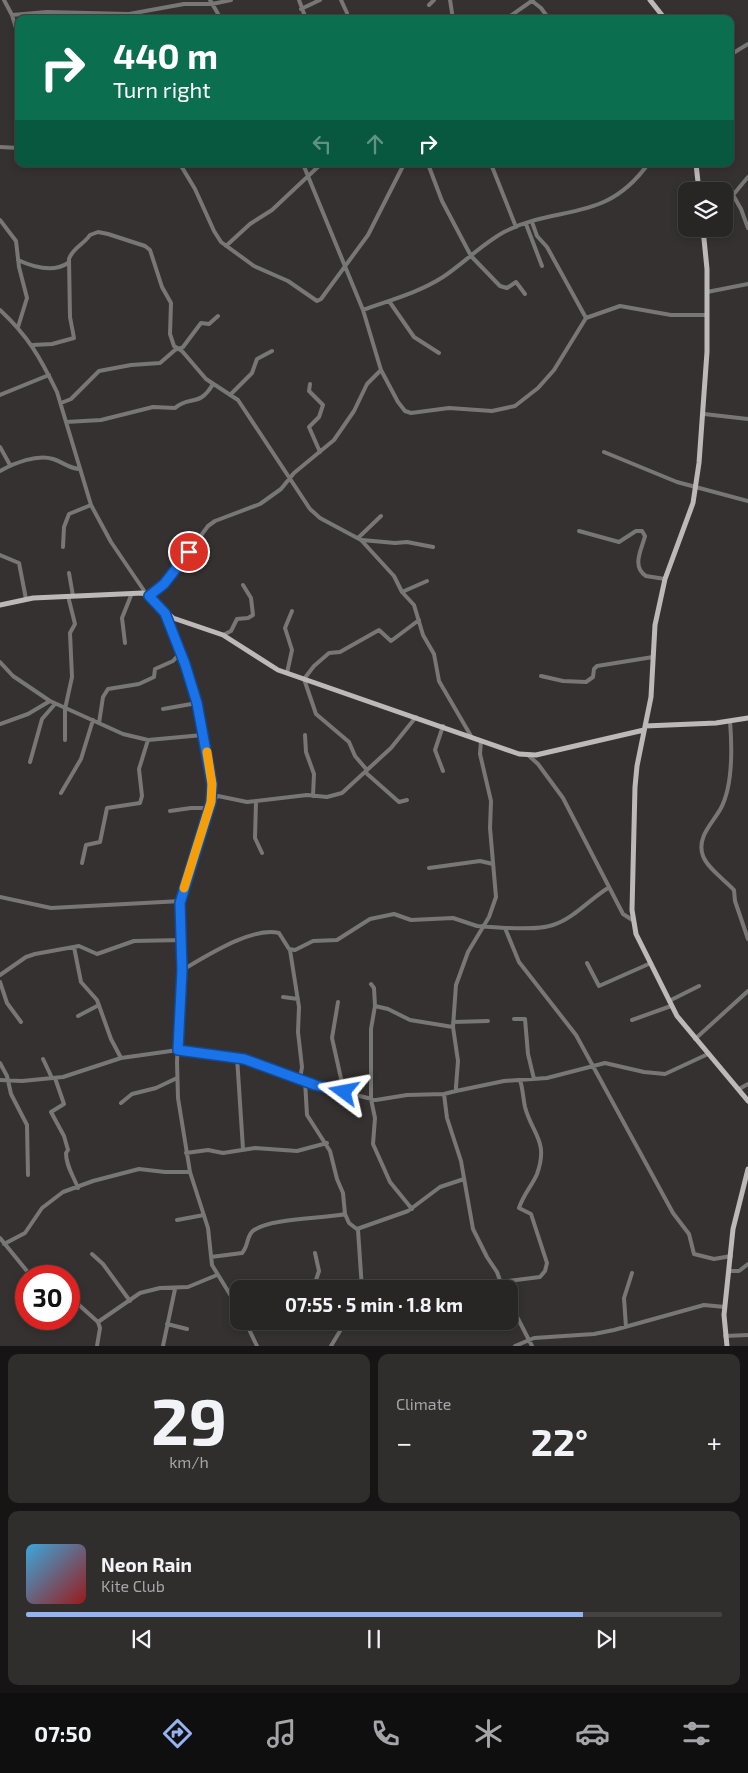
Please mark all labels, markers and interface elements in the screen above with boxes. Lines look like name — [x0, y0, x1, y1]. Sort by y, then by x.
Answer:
text: 440 m — [113, 34, 218, 76]
icon: right — [30, 35, 95, 100]
text: Turn right — [113, 76, 211, 102]
icon: left — [308, 130, 336, 158]
icon: ahead — [361, 130, 389, 158]
icon: right — [414, 130, 442, 158]
map controls — [678, 182, 733, 237]
button: layers — [678, 182, 733, 237]
pin — [168, 531, 210, 573]
icon: arrive — [175, 538, 203, 566]
position arrow — [317, 1065, 369, 1117]
speed limit sign: 30 — [15, 1265, 80, 1330]
text: 07:55 · 5 min · 1.8 km — [285, 1293, 463, 1316]
text: 29 — [151, 1380, 227, 1458]
text: Climate — [396, 1394, 451, 1413]
text: 22° — [531, 1418, 588, 1464]
text: − — [396, 1425, 412, 1459]
text: + — [707, 1425, 722, 1459]
text: km/h — [169, 1452, 209, 1471]
text: Neon Rain — [101, 1553, 192, 1576]
text: Kite Club — [101, 1576, 165, 1595]
icon: previous — [128, 1625, 156, 1653]
icon: pause — [360, 1625, 388, 1653]
icon: next — [592, 1625, 620, 1653]
icon: directions — [160, 1716, 195, 1751]
icon: music — [264, 1716, 299, 1751]
icon: phone — [368, 1716, 403, 1751]
icon: climate — [471, 1716, 506, 1751]
icon: car — [575, 1716, 610, 1751]
icon: filters — [679, 1716, 714, 1751]
text: 07:50 — [34, 1720, 92, 1746]

